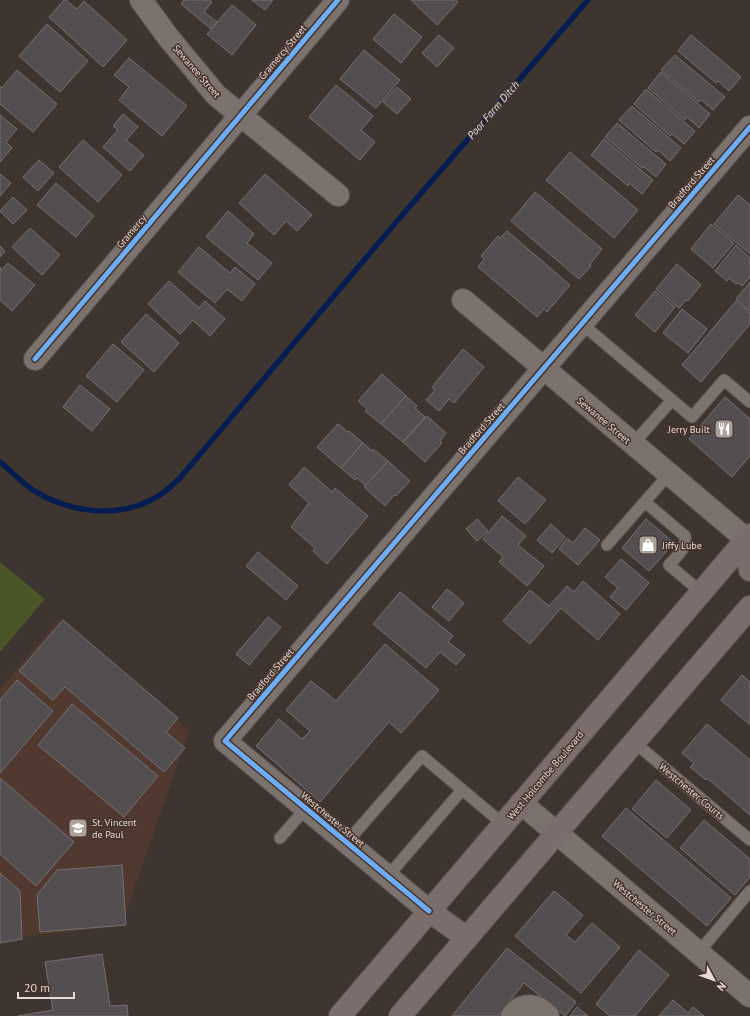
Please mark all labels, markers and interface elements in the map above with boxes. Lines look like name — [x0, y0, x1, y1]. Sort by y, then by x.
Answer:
street label: Gramercy Street — [256, 22, 310, 83]
street label: Sewanee Street — [170, 42, 224, 101]
water label: Poor Farm Ditch — [464, 78, 522, 142]
street label: Bradford Street — [665, 153, 718, 211]
street label: Gramercy — [114, 212, 149, 251]
street label: Sewanee Street — [574, 394, 634, 447]
street label: Bradford Street — [455, 399, 508, 457]
restaurant icon: Jerry Built — [713, 418, 735, 440]
place label: Jerry Built — [667, 423, 711, 436]
shop icon: Jiffy Lube — [637, 534, 659, 556]
place label: Jiffy Lube — [661, 539, 702, 552]
street label: Bradford Street — [244, 645, 297, 703]
street label: West Holcombe Boulevard — [504, 728, 586, 822]
street label: Westchester Courts — [656, 760, 727, 823]
street label: Westchester Street — [298, 789, 368, 850]
place label: St. Vincent de Paul — [92, 816, 137, 841]
school or university icon: St. Vincent de Paul — [67, 817, 89, 839]
street label: Westchester Street — [610, 877, 680, 938]
north arrow — [694, 960, 734, 1000]
scale bar — [18, 974, 74, 1000]
text: N — [714, 979, 729, 994]
text: 20 m — [24, 980, 50, 995]

